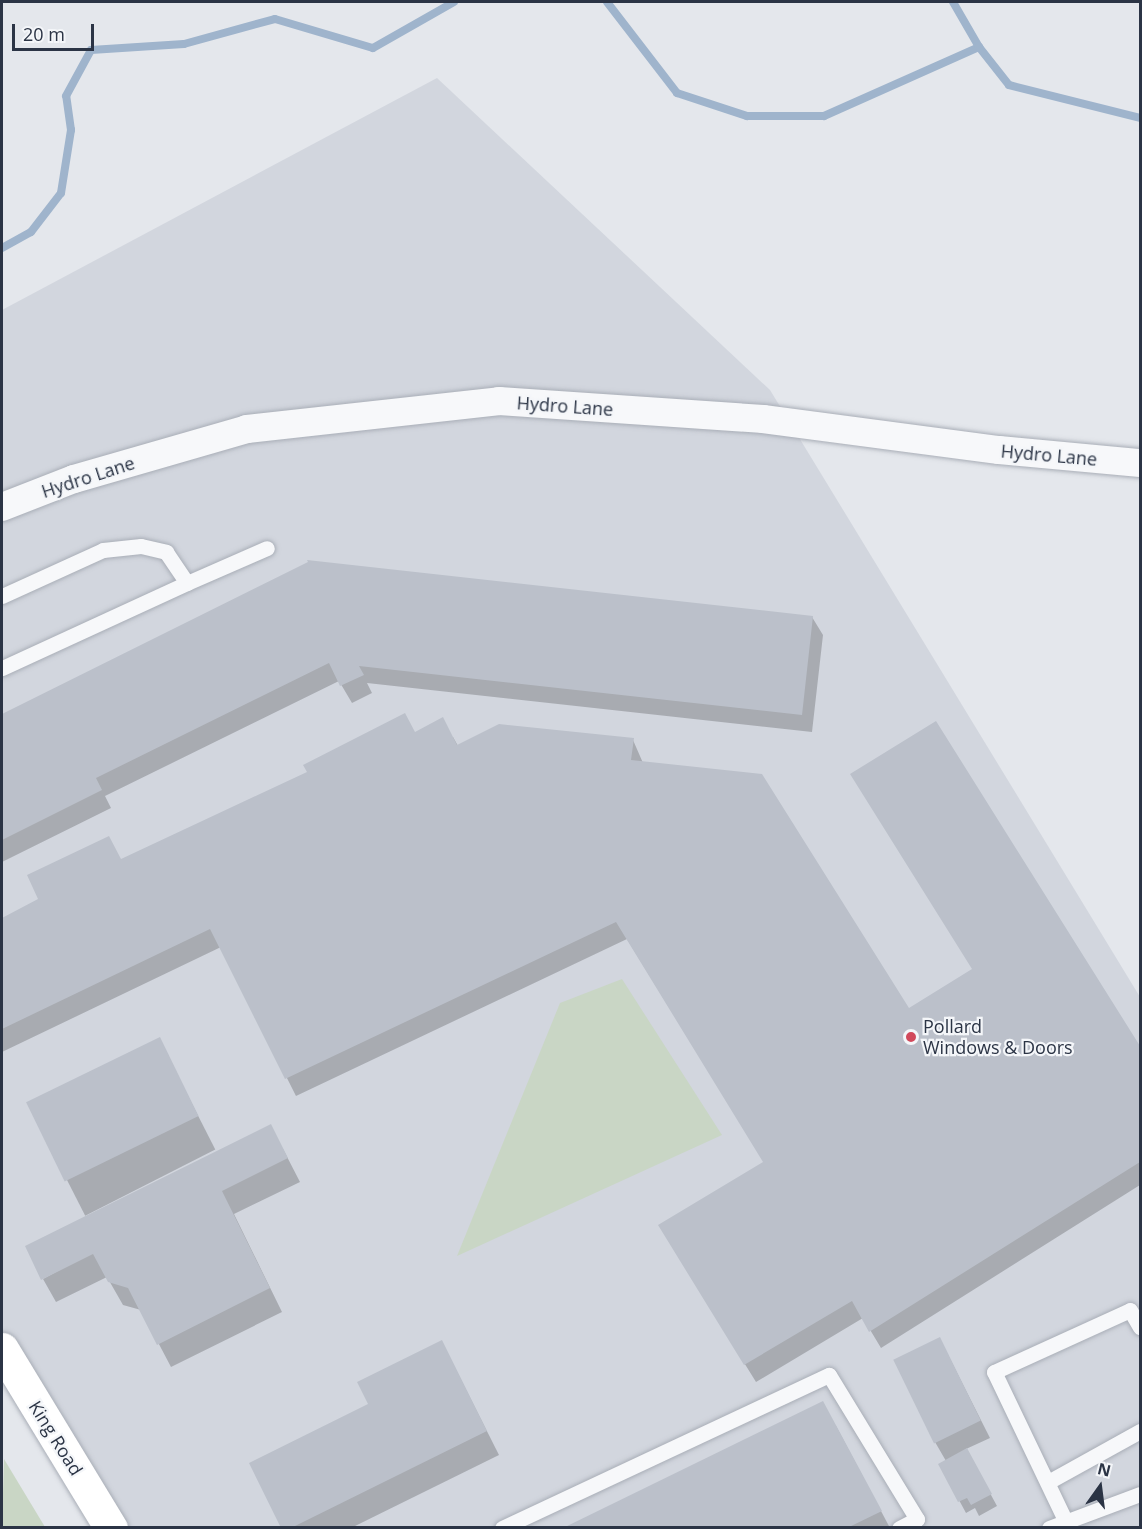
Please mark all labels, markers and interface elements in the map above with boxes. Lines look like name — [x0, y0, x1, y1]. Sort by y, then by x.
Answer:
scale bar — [15, 12, 98, 50]
text: 20 m — [23, 22, 65, 46]
street label: Hydro Lane — [516, 392, 614, 420]
street label: Hydro Lane — [1000, 440, 1098, 470]
street label: Hydro Lane — [39, 452, 137, 502]
place label: Pollard Windows & Doors — [923, 1016, 1073, 1058]
marker: Pollard Windows & Doors — [904, 1030, 918, 1044]
street label: King Road — [25, 1397, 87, 1479]
north arrow — [1070, 1457, 1130, 1517]
text: N — [1095, 1457, 1113, 1482]

